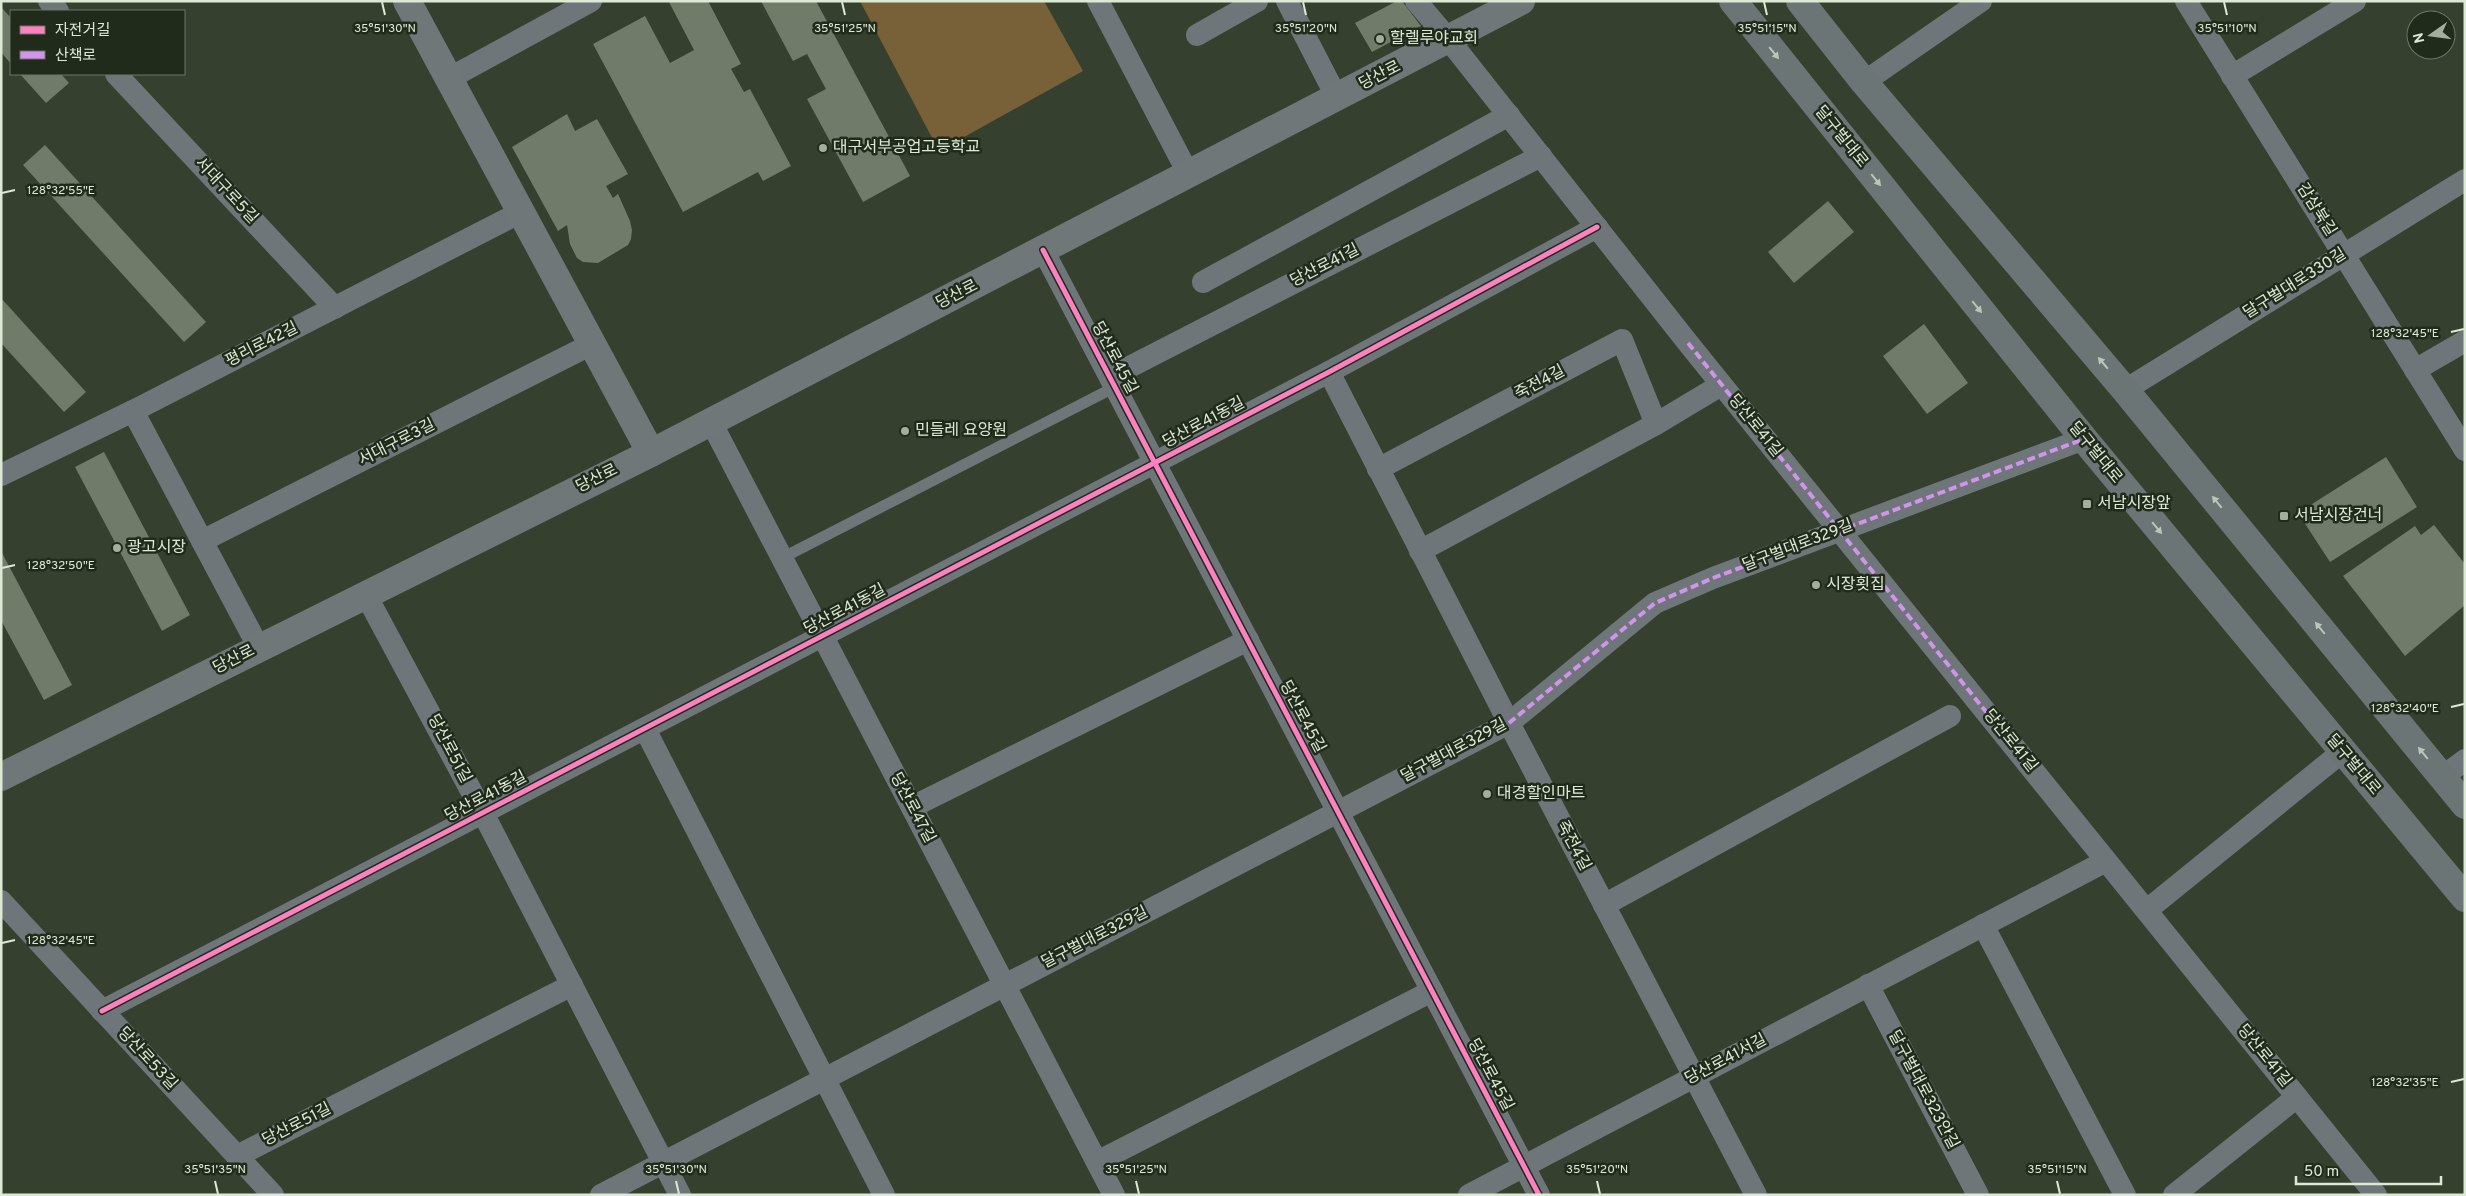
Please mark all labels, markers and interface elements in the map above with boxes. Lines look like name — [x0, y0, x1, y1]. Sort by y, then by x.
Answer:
legend — [10, 10, 185, 75]
north arrow — [2406, 10, 2456, 60]
text: 35°51'30"N — [354, 21, 416, 37]
text: 35°51'25"N — [814, 21, 876, 37]
text: 35°51'20"N — [1275, 21, 1337, 37]
text: 35°51'15"N — [1737, 21, 1797, 37]
text: 35°51'10"N — [2197, 21, 2257, 37]
text: 자전거길 — [55, 22, 110, 41]
place label: 할렐루야교회 — [1390, 29, 1478, 49]
text: N — [2410, 31, 2429, 45]
marker: 할렐루야교회 — [1374, 33, 1386, 45]
one-way arrow — [1769, 46, 1780, 59]
text: 산책로 — [55, 47, 96, 66]
street label: 당산로 — [1356, 57, 1404, 95]
street label: 달구벌대로 — [1810, 102, 1872, 172]
place label: 대구서부공업고등학교 — [833, 138, 980, 158]
marker: 대구서부공업고등학교 — [817, 142, 829, 154]
street label: 서대구로5길 — [190, 154, 262, 228]
one-way arrow — [1870, 173, 1881, 186]
street label: 감삼북길 — [2292, 180, 2340, 240]
text: 128°32'55"E — [27, 183, 95, 199]
street label: 당산로41길 — [1287, 240, 1363, 292]
street label: 달구벌대로330길 — [2240, 244, 2350, 324]
street label: 당산로 — [933, 276, 981, 314]
one-way arrow — [1972, 300, 1983, 313]
street label: 평리로42길 — [222, 318, 302, 372]
street label: 당산로45길 — [1087, 319, 1141, 397]
text: 128°32'45"E — [2371, 326, 2439, 342]
one-way arrow — [2097, 357, 2108, 370]
street label: 죽전4길 — [1511, 361, 1569, 405]
street label: 당산로41길 — [1724, 391, 1786, 461]
street label: 당산로41동길 — [1160, 393, 1248, 453]
street label: 서대구로3길 — [355, 415, 439, 471]
street label: 달구벌대로 — [2064, 418, 2126, 488]
place label: 민들레 요양원 — [915, 421, 1007, 441]
marker: 민들레 요양원 — [899, 425, 911, 437]
street label: 당산로 — [573, 460, 621, 498]
place label: 서남시장앞 — [2097, 494, 2171, 514]
one-way arrow — [2211, 496, 2222, 509]
marker: 서남시장앞 — [2081, 498, 2093, 510]
place label: 서남시장건너 — [2294, 506, 2382, 526]
marker: 서남시장건너 — [2278, 510, 2290, 522]
street label: 달구벌대로329길 — [1740, 516, 1856, 576]
one-way arrow — [2151, 522, 2162, 534]
place label: 광고시장 — [127, 538, 186, 558]
marker: 광고시장 — [111, 542, 123, 554]
text: 128°32'50"E — [27, 558, 95, 574]
place label: 시장횟집 — [1826, 575, 1885, 595]
marker: 시장횟집 — [1810, 579, 1822, 591]
street label: 당산로41동길 — [801, 580, 889, 640]
one-way arrow — [2314, 621, 2325, 634]
street label: 당산로 — [210, 641, 258, 679]
street label: 당산로45길 — [1275, 678, 1329, 756]
text: 128°32'40"E — [2371, 701, 2439, 717]
street label: 당산로41길 — [1979, 706, 2041, 776]
street label: 당산로51길 — [423, 711, 475, 787]
street label: 달구벌대로329길 — [1398, 715, 1510, 787]
street label: 달구벌대로 — [2322, 730, 2384, 800]
one-way arrow — [2417, 747, 2428, 760]
street label: 당산로41동길 — [442, 767, 530, 827]
street label: 당산로47길 — [885, 769, 939, 847]
place label: 대경할인마트 — [1497, 784, 1585, 804]
marker: 대경할인마트 — [1481, 788, 1493, 800]
street label: 죽전4길 — [1551, 817, 1595, 875]
street label: 달구벌대로329길 — [1038, 903, 1152, 973]
text: 128°32'45"E — [27, 933, 95, 949]
street label: 당산로41길 — [2233, 1021, 2295, 1091]
street label: 당산로53길 — [113, 1023, 181, 1095]
street label: 달구벌대로323안길 — [1883, 1027, 1963, 1153]
street label: 당산로41서길 — [1682, 1030, 1770, 1090]
street label: 당산로45길 — [1463, 1036, 1517, 1114]
text: 128°32'35"E — [2371, 1075, 2439, 1091]
street label: 당산로51길 — [259, 1099, 335, 1151]
scale bar — [2296, 1154, 2441, 1186]
text: 35°51'35"N — [184, 1162, 246, 1178]
text: 35°51'30"N — [645, 1162, 707, 1178]
text: 35°51'25"N — [1105, 1162, 1167, 1178]
text: 35°51'20"N — [1566, 1162, 1628, 1178]
text: 35°51'15"N — [2027, 1162, 2087, 1178]
text: 50 m — [2304, 1163, 2339, 1182]

